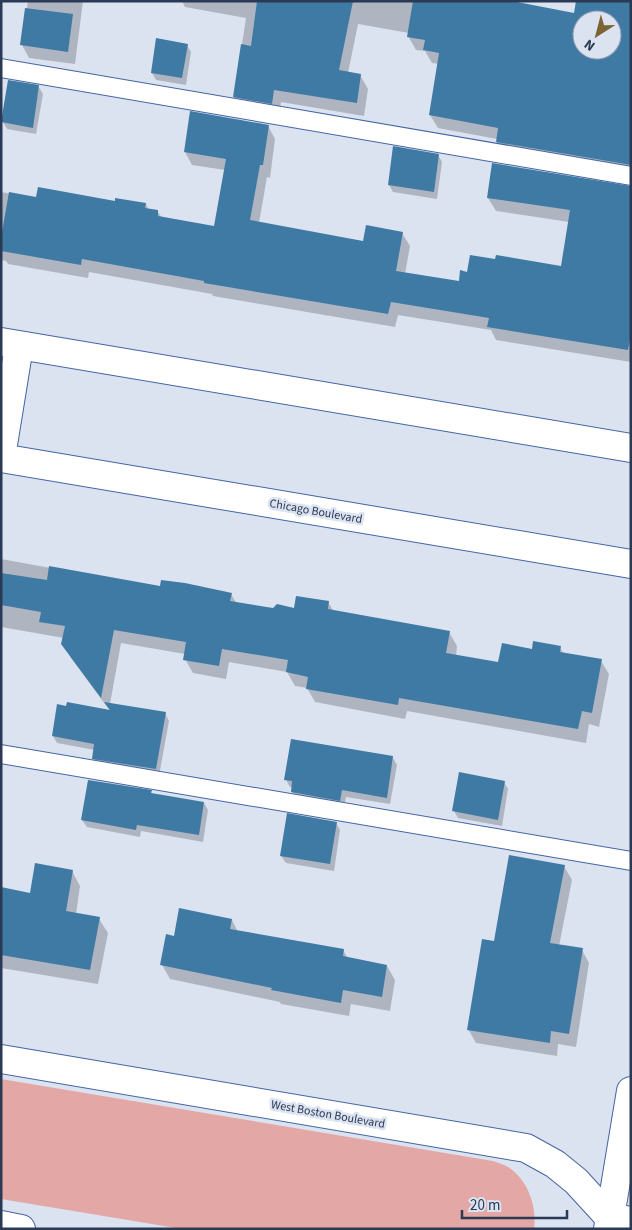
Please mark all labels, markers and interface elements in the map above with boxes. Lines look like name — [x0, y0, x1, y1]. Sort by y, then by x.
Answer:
north arrow — [572, 10, 622, 60]
text: N — [580, 34, 600, 56]
street label: Chicago Boulevard — [268, 495, 364, 528]
street label: West Boston Boulevard — [270, 1096, 386, 1133]
scale bar — [462, 1188, 567, 1220]
text: 20 m — [470, 1195, 500, 1216]

